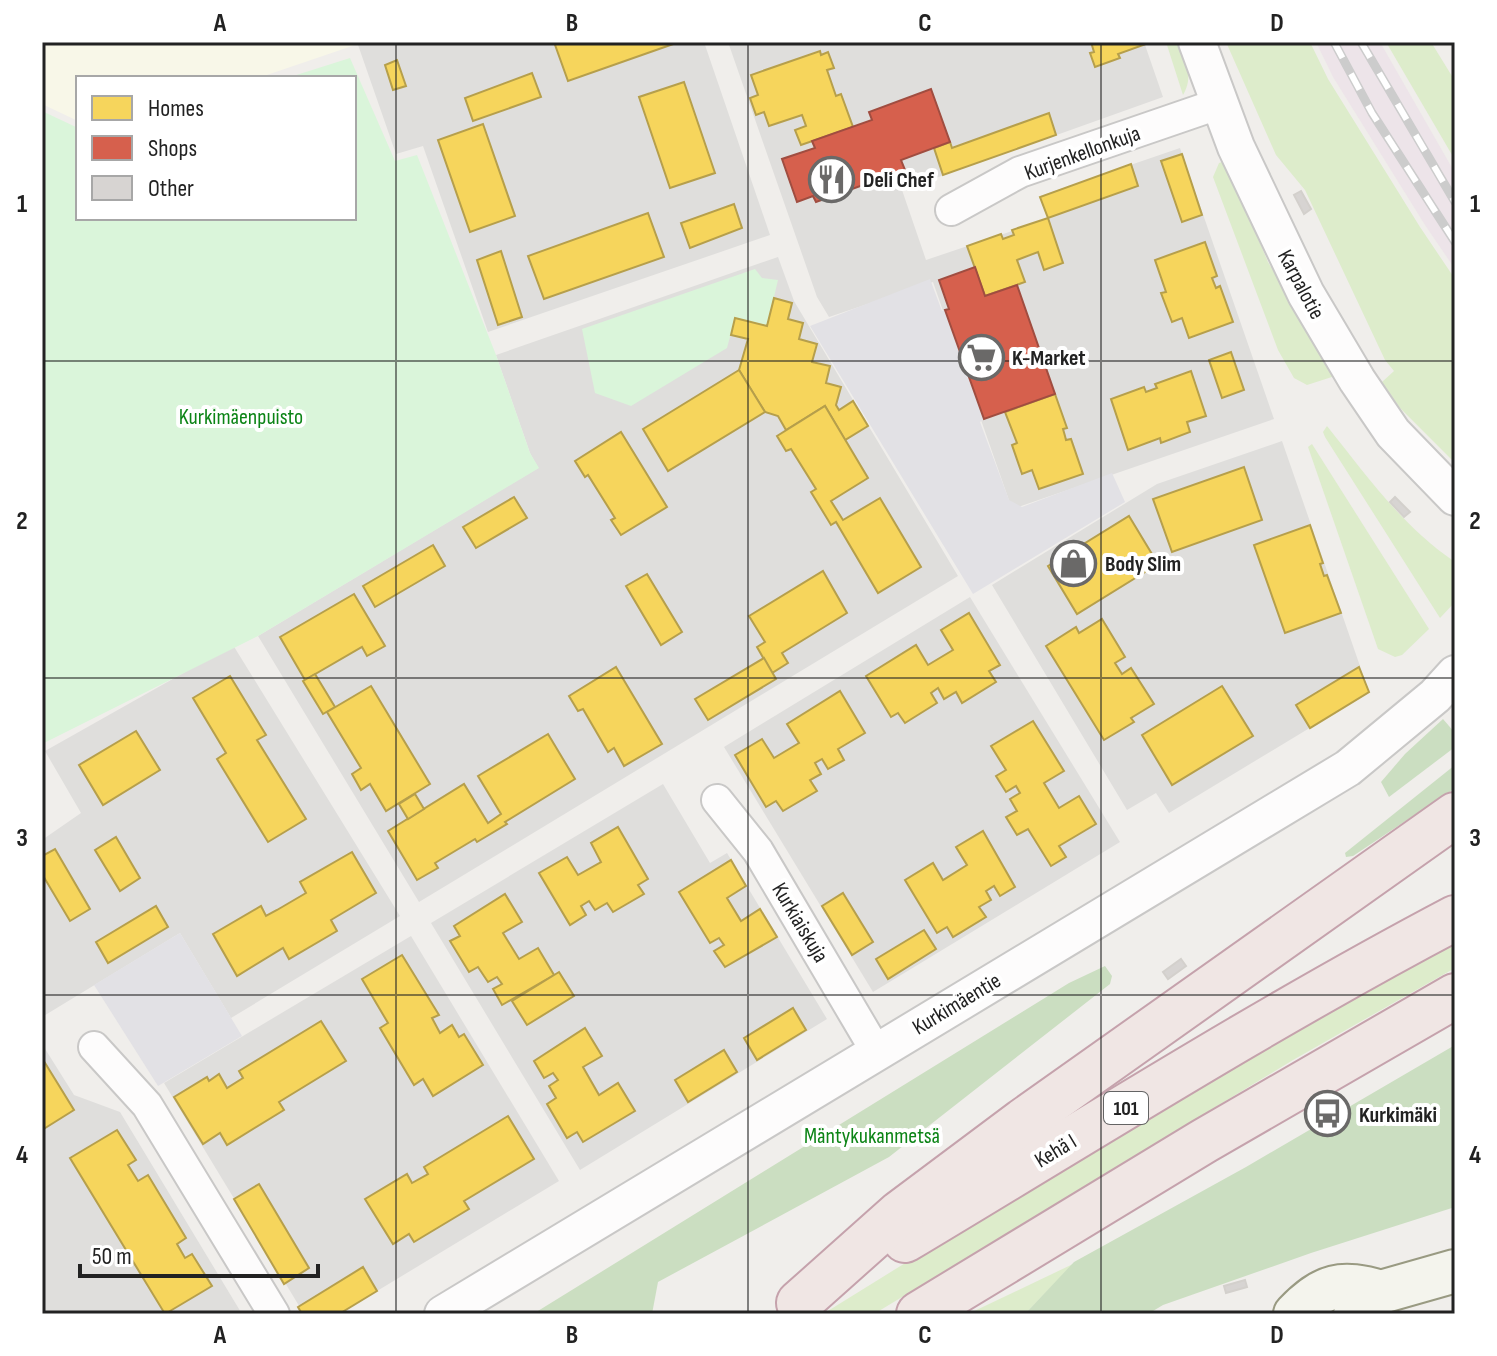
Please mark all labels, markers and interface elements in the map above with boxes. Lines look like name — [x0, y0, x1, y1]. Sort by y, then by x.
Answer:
text: A — [213, 8, 227, 39]
text: B — [566, 8, 578, 39]
text: C — [918, 8, 932, 39]
text: D — [1270, 8, 1284, 39]
legend — [76, 76, 356, 220]
text: Homes — [148, 94, 204, 123]
street label: Kurjenkellonkuja — [1021, 120, 1144, 187]
text: Shops — [148, 134, 197, 163]
restaurant icon: Deli Chef — [808, 155, 856, 203]
place label: Deli Chef — [863, 167, 935, 194]
text: Other — [148, 174, 194, 203]
text: 1 — [17, 189, 27, 220]
text: 1 — [1470, 189, 1480, 220]
street label: Karpalotie — [1271, 245, 1330, 324]
supermarket icon: K-Market — [957, 333, 1005, 381]
place label: K-Market — [1012, 345, 1086, 372]
park label: Kurkimäenpuisto — [179, 404, 303, 431]
text: 2 — [16, 506, 28, 537]
text: 2 — [1469, 506, 1481, 537]
shop icon: Body Slim — [1050, 539, 1098, 587]
place label: Body Slim — [1105, 551, 1181, 578]
text: 3 — [16, 823, 28, 854]
text: 3 — [1469, 823, 1481, 854]
street label: Kurkiaiskuja — [765, 878, 834, 968]
street label: Kurkimäentie — [908, 967, 1006, 1041]
bus stop icon: Kurkimäki — [1304, 1090, 1352, 1138]
road number: 101 — [1104, 1092, 1148, 1124]
place label: Kurkimäki — [1359, 1102, 1437, 1129]
park label: Mäntykukanmetsä — [804, 1123, 940, 1150]
street label: Kehä I — [1030, 1128, 1082, 1174]
text: 4 — [16, 1140, 28, 1171]
text: 4 — [1469, 1140, 1481, 1171]
scale bar — [80, 1228, 318, 1278]
text: 50 m — [92, 1242, 132, 1271]
text: A — [213, 1320, 227, 1351]
text: B — [566, 1320, 578, 1351]
text: C — [918, 1320, 932, 1351]
text: D — [1270, 1320, 1284, 1351]

